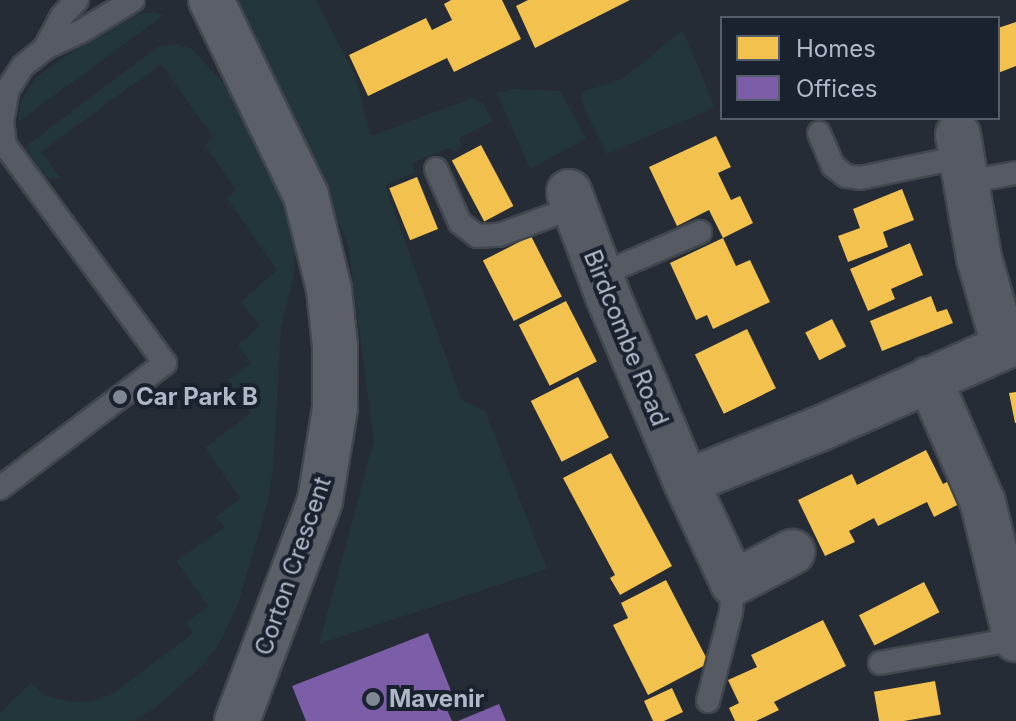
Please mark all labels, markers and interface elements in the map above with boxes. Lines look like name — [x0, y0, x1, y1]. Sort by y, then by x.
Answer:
legend — [720, 16, 1000, 120]
text: Homes — [796, 34, 876, 63]
text: Offices — [796, 74, 877, 103]
street label: Birdcombe Road — [578, 246, 674, 430]
place label: Car Park B — [136, 383, 258, 411]
marker: Car Park B — [111, 388, 129, 406]
street label: Corton Crescent — [249, 473, 337, 659]
place label: Mavenir — [389, 685, 484, 713]
marker: Mavenir — [364, 690, 382, 708]

